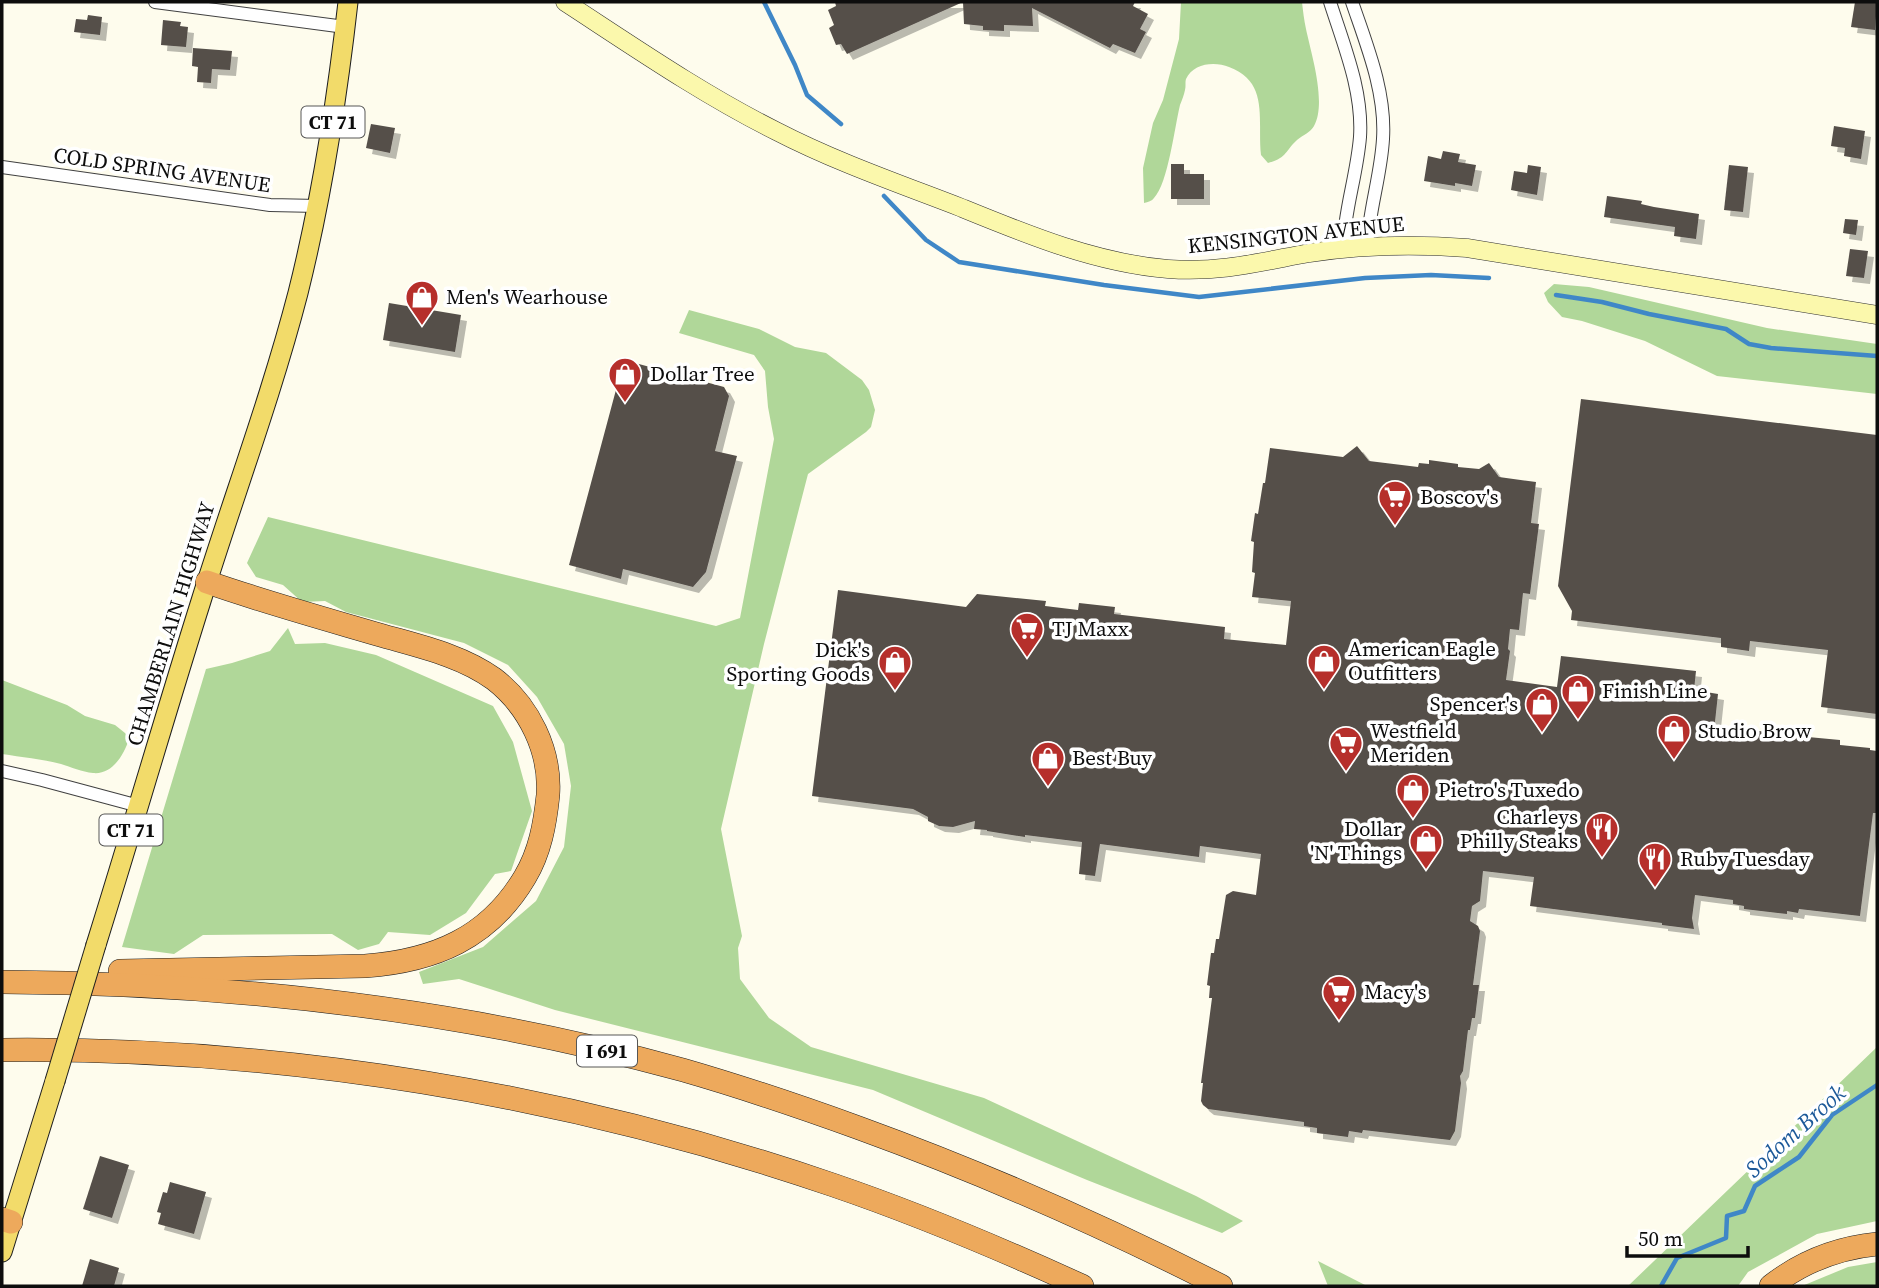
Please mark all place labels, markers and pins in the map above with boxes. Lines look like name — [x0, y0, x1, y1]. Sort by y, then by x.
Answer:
shop icon: Men's Wearhouse — [403, 278, 441, 327]
place label: Men's Wearhouse — [446, 282, 608, 311]
shop icon: Dollar Tree — [606, 355, 644, 404]
place label: Dollar Tree — [650, 359, 755, 388]
supermarket icon: Boscov's — [1376, 478, 1414, 527]
place label: Boscov's — [1420, 482, 1499, 511]
supermarket icon: TJ Maxx — [1008, 610, 1046, 659]
place label: TJ Maxx — [1052, 614, 1129, 643]
place label: American Eagle Outfitters — [1348, 634, 1496, 687]
place label: Dick's Sporting Goods — [726, 635, 870, 688]
shop icon: American Eagle Outfitters — [1305, 642, 1343, 691]
shop icon: Dick's Sporting Goods — [876, 643, 914, 692]
shop icon: Finish Line — [1559, 672, 1597, 721]
place label: Finish Line — [1602, 676, 1708, 705]
shop icon: Spencer's — [1523, 685, 1561, 734]
place label: Spencer's — [1430, 689, 1518, 718]
shop icon: Studio Brow — [1655, 712, 1693, 761]
place label: Westfield Meriden — [1370, 716, 1457, 769]
place label: Studio Brow — [1698, 716, 1811, 745]
supermarket icon: Westfield Meriden — [1327, 724, 1365, 773]
shop icon: Best Buy — [1029, 739, 1067, 788]
place label: Best Buy — [1072, 743, 1152, 772]
shop icon: Pietro's Tuxedo — [1394, 771, 1432, 820]
place label: Pietro's Tuxedo — [1438, 775, 1580, 804]
place label: Charleys Philly Steaks — [1460, 802, 1578, 855]
restaurant icon: Charleys Philly Steaks — [1583, 810, 1621, 859]
place label: Dollar 'N' Things — [1310, 814, 1402, 867]
shop icon: Dollar 'N' Things — [1407, 822, 1445, 871]
restaurant icon: Ruby Tuesday — [1636, 840, 1674, 889]
place label: Ruby Tuesday — [1680, 844, 1810, 873]
supermarket icon: Macy's — [1320, 973, 1358, 1022]
place label: Macy's — [1364, 977, 1427, 1006]

